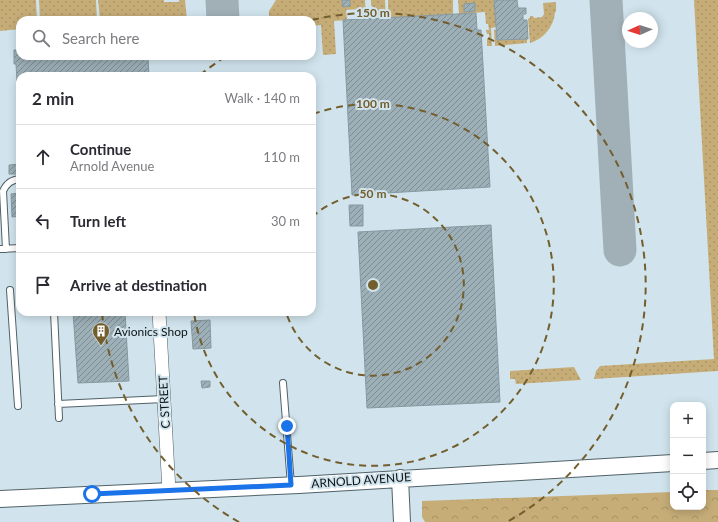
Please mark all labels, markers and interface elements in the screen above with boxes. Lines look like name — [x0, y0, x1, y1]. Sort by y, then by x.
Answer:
text: 150 m — [356, 5, 390, 20]
north arrow — [622, 12, 658, 48]
search box — [16, 16, 316, 60]
icon: search — [30, 27, 52, 49]
text: Search here — [62, 29, 139, 47]
text: 2 min — [32, 88, 74, 109]
text: Walk · 140 m — [224, 90, 300, 106]
text: 100 m — [356, 96, 390, 111]
text: Continue — [70, 140, 131, 158]
icon: ahead — [32, 146, 54, 168]
text: 110 m — [263, 149, 300, 165]
text: Arnold Avenue — [70, 158, 154, 174]
text: 50 m — [360, 186, 386, 201]
icon: left — [32, 210, 54, 232]
text: Turn left — [70, 212, 126, 230]
text: 30 m — [271, 213, 300, 229]
icon: arrive — [32, 274, 54, 296]
text: Arrive at destination — [70, 276, 207, 294]
centre of rings — [366, 278, 380, 292]
building icon: Avionics Shop — [91, 321, 111, 346]
place label: Avionics Shop — [114, 324, 188, 339]
street label: C STREET — [155, 375, 173, 429]
map controls — [670, 402, 706, 510]
button: + — [670, 402, 706, 438]
route end — [278, 417, 296, 435]
button: − — [670, 438, 706, 474]
street label: ARNOLD AVENUE — [311, 469, 411, 491]
button: locate — [670, 474, 706, 510]
route start — [83, 485, 101, 503]

